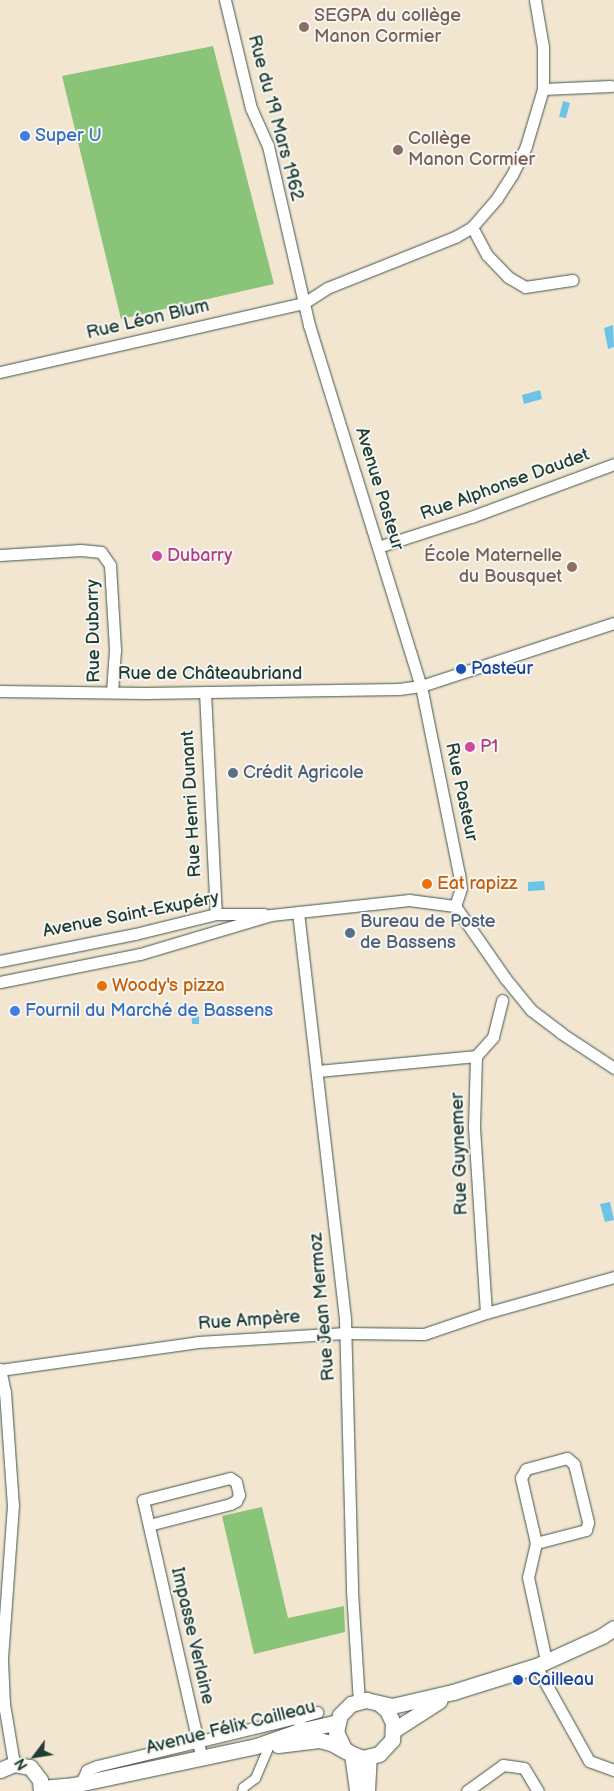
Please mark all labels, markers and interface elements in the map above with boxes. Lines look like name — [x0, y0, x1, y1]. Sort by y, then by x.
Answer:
place label: SEGPA du collège Manon Cormier — [314, 6, 461, 48]
marker: SEGPA du collège Manon Cormier — [298, 21, 310, 33]
street label: Rue du 19 Mars 1962 — [242, 33, 308, 203]
place label: Super U — [35, 125, 102, 147]
place label: Collège Manon Cormier — [408, 129, 535, 172]
marker: Super U — [19, 130, 31, 142]
marker: Collège Manon Cormier — [392, 144, 404, 156]
street label: Rue Léon Blum — [84, 295, 212, 345]
street label: Avenue Pasteur — [350, 425, 408, 553]
street label: Rue Alphonse Daudet — [418, 444, 592, 526]
place label: Dubarry — [167, 545, 233, 567]
place label: École Maternelle du Bousquet — [424, 546, 562, 588]
marker: Dubarry — [151, 550, 163, 562]
marker: École Maternelle du Bousquet — [566, 561, 578, 573]
street label: Rue Dubarry — [82, 579, 106, 683]
place label: Pasteur — [471, 658, 533, 680]
street label: Rue de Châteaubriand — [118, 663, 302, 685]
marker: Pasteur — [455, 663, 467, 675]
street label: Rue Henri Dunant — [177, 730, 207, 878]
place label: P1 — [480, 736, 498, 758]
street label: Rue Pasteur — [440, 741, 482, 843]
marker: P1 — [464, 741, 476, 753]
place label: Crédit Agricole — [243, 762, 364, 784]
marker: Crédit Agricole — [227, 767, 239, 779]
place label: Eat rapizz — [437, 873, 518, 895]
marker: Eat rapizz — [421, 878, 433, 890]
street label: Avenue Saint-Exupéry — [41, 887, 221, 943]
place label: Bureau de Poste de Bassens — [360, 912, 495, 954]
marker: Bureau de Poste de Bassens — [344, 927, 356, 939]
place label: Woody's pizza — [112, 975, 225, 997]
marker: Woody's pizza — [96, 980, 108, 992]
place label: Fournil du Marché de Bassens — [25, 1000, 273, 1022]
marker: Fournil du Marché de Bassens — [9, 1005, 21, 1017]
street label: Rue Guynemer — [447, 1092, 473, 1216]
street label: Rue Jean Mermoz — [306, 1232, 340, 1382]
street label: Rue Ampère — [197, 1307, 301, 1335]
street label: Impasse Verlaine — [166, 1565, 218, 1707]
place label: Cailleau — [528, 1669, 594, 1691]
marker: Cailleau — [512, 1674, 524, 1686]
street label: Avenue Félix Cailleau — [144, 1696, 318, 1760]
north arrow — [10, 1731, 60, 1781]
text: N — [12, 1755, 32, 1773]

